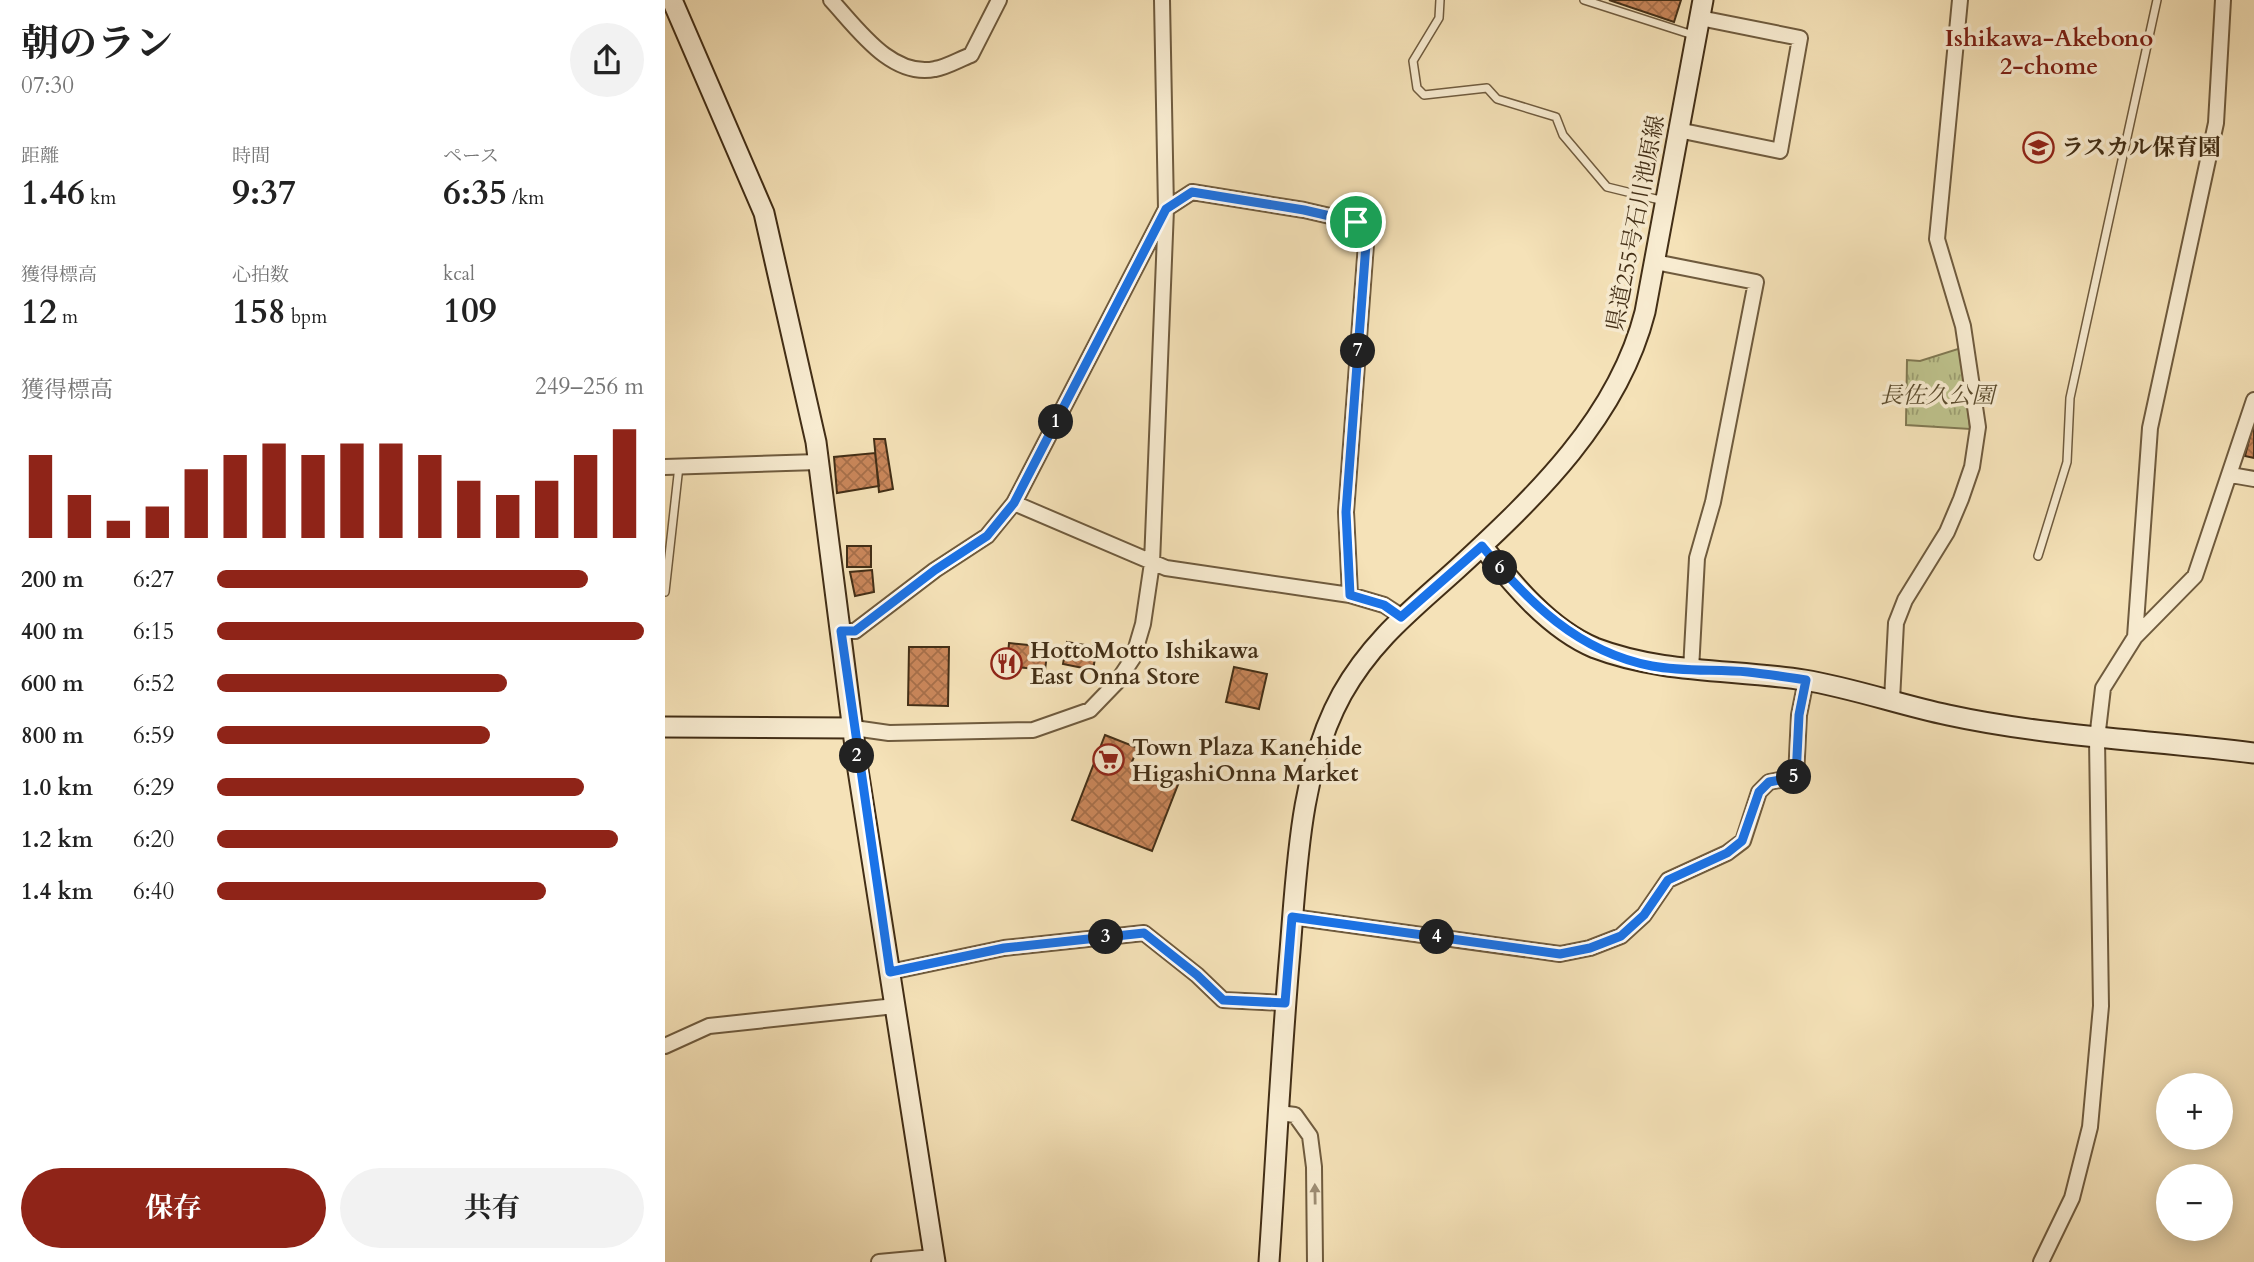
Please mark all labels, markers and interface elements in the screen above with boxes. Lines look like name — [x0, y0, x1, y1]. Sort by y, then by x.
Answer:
text: 朝のラン — [21, 18, 173, 70]
district label: Ishikawa-Akebono 2-chome — [1945, 22, 2153, 83]
button: share — [570, 23, 644, 97]
text: 07:30 — [21, 70, 74, 101]
street label: 県道255号石川池原線 — [1599, 112, 1672, 334]
school or university icon: ラスカル保育園 — [2021, 130, 2055, 164]
place label: ラスカル保育園 — [2061, 132, 2221, 163]
text: 距離 — [21, 143, 59, 169]
text: 時間 — [232, 143, 270, 169]
text: ペース — [443, 143, 499, 169]
text: 1.46 — [21, 169, 85, 217]
text: 9:37 — [232, 169, 296, 217]
text: 6:35 — [443, 169, 507, 217]
text: km — [85, 185, 116, 211]
text: /km — [507, 185, 544, 211]
pin — [1326, 192, 1386, 252]
icon: arrive — [1337, 203, 1375, 241]
text: kcal — [443, 261, 475, 287]
text: 獲得標高 — [21, 262, 97, 288]
text: 心拍数 — [232, 262, 289, 288]
text: 109 — [443, 287, 497, 335]
text: 12 — [21, 288, 57, 336]
text: 158 — [232, 288, 286, 336]
text: m — [57, 304, 78, 330]
text: bpm — [286, 304, 327, 330]
pin: 7 — [1341, 334, 1375, 368]
text: 7 — [1353, 337, 1362, 363]
text: 249–256 m — [535, 371, 644, 402]
text: 獲得標高 — [21, 374, 113, 405]
park label: 長佐久公園 — [1880, 380, 1999, 411]
pin: 1 — [1039, 404, 1073, 440]
text: 1 — [1051, 408, 1060, 434]
pin: 6 — [1483, 550, 1517, 586]
text: 6 — [1495, 554, 1504, 580]
text: 200 m — [21, 564, 84, 595]
text: 6:27 — [133, 564, 174, 595]
text: 400 m — [21, 616, 84, 647]
text: 6:15 — [133, 616, 174, 647]
place label: HottoMotto Ishikawa East Onna Store — [1030, 635, 1260, 692]
restaurant icon: HottoMotto Ishikawa East Onna Store — [990, 646, 1024, 680]
text: 600 m — [21, 668, 84, 699]
text: 6:52 — [133, 668, 174, 699]
text: 800 m — [21, 720, 84, 751]
text: 6:59 — [133, 720, 174, 751]
place label: Town Plaza Kanehide HigashiOnna Market — [1132, 732, 1362, 789]
pin: 2 — [839, 738, 875, 774]
text: 2 — [852, 742, 861, 768]
supermarket icon: Town Plaza Kanehide HigashiOnna Market — [1092, 743, 1126, 777]
pin: 5 — [1777, 760, 1811, 794]
text: 5 — [1789, 763, 1798, 789]
text: 1.0 km — [21, 772, 93, 803]
text: 6:29 — [133, 772, 174, 803]
text: 1.2 km — [21, 824, 93, 855]
text: 6:20 — [133, 824, 174, 855]
text: 1.4 km — [21, 876, 93, 907]
text: 6:40 — [133, 876, 174, 907]
pin: 3 — [1089, 920, 1123, 954]
pin: 4 — [1419, 920, 1455, 954]
text: 3 — [1101, 923, 1110, 949]
text: 4 — [1432, 923, 1441, 949]
map controls — [2156, 1073, 2233, 1241]
button: + — [2156, 1073, 2233, 1150]
button: − — [2156, 1164, 2233, 1241]
button: 保存 — [21, 1168, 326, 1248]
button: 共有 — [340, 1168, 644, 1248]
one-way arrow — [1309, 1183, 1320, 1205]

